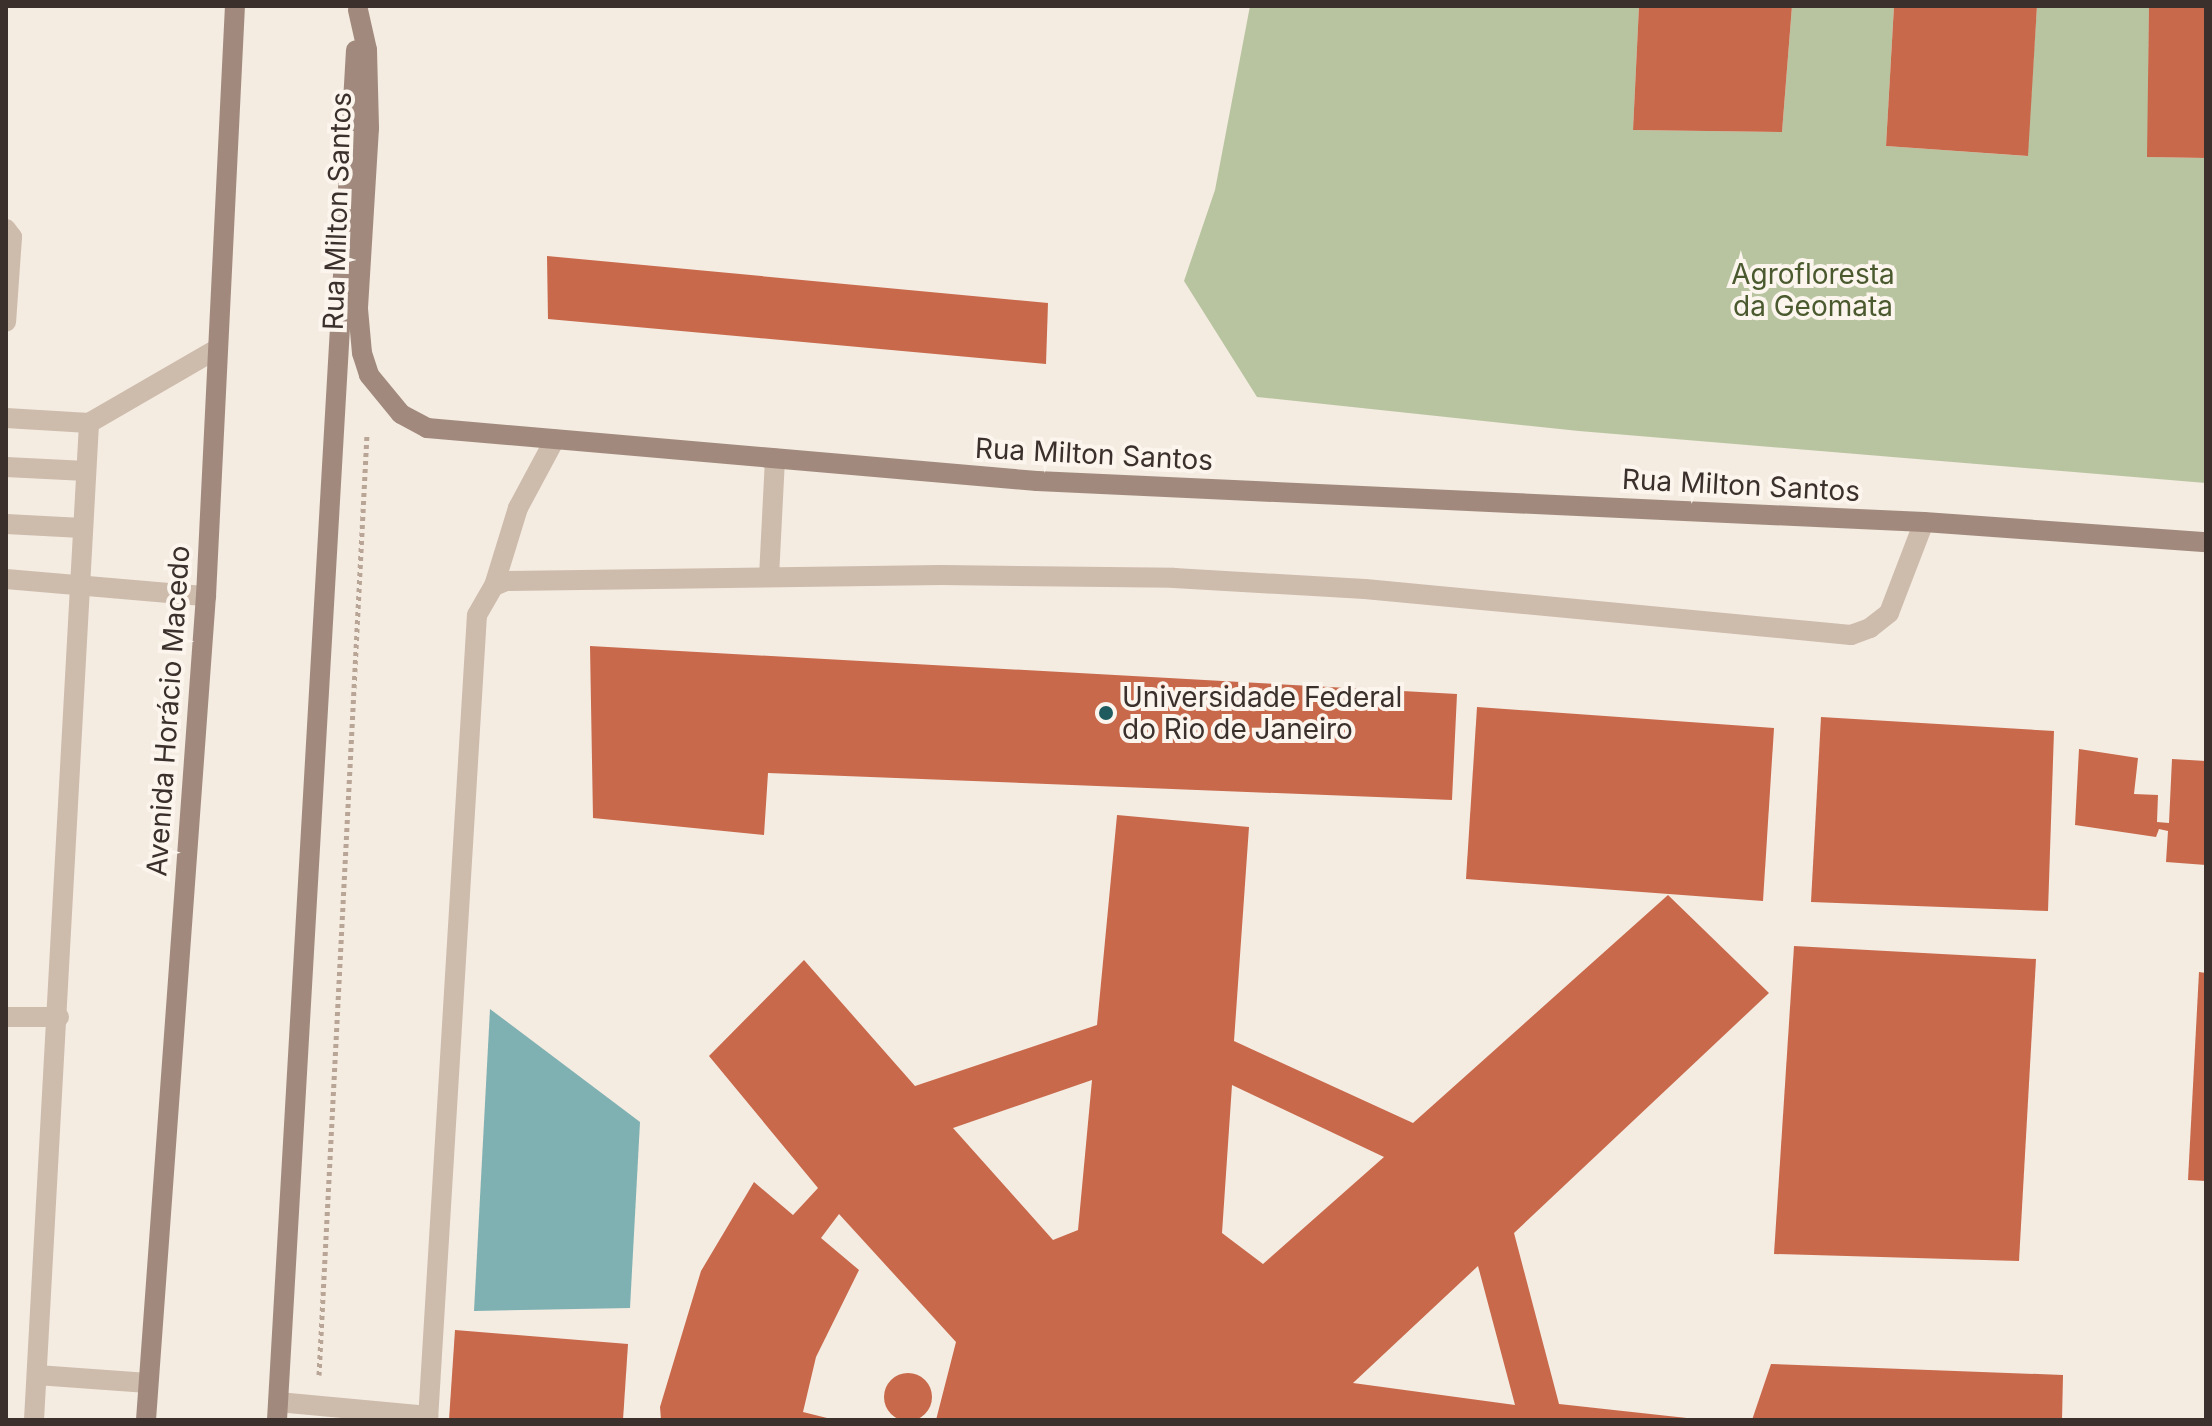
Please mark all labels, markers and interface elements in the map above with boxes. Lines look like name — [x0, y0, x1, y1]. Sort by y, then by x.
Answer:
street label: Rua Milton Santos — [316, 91, 358, 331]
park label: Agrofloresta da Geomata — [1731, 257, 1895, 323]
street label: Rua Milton Santos — [974, 431, 1214, 477]
street label: Rua Milton Santos — [1621, 462, 1861, 508]
street label: Avenida Horácio Macedo — [140, 544, 196, 878]
place label: Universidade Federal do Rio de Janeiro — [1122, 680, 1402, 746]
marker: Universidade Federal do Rio de Janeiro — [1097, 704, 1115, 722]

